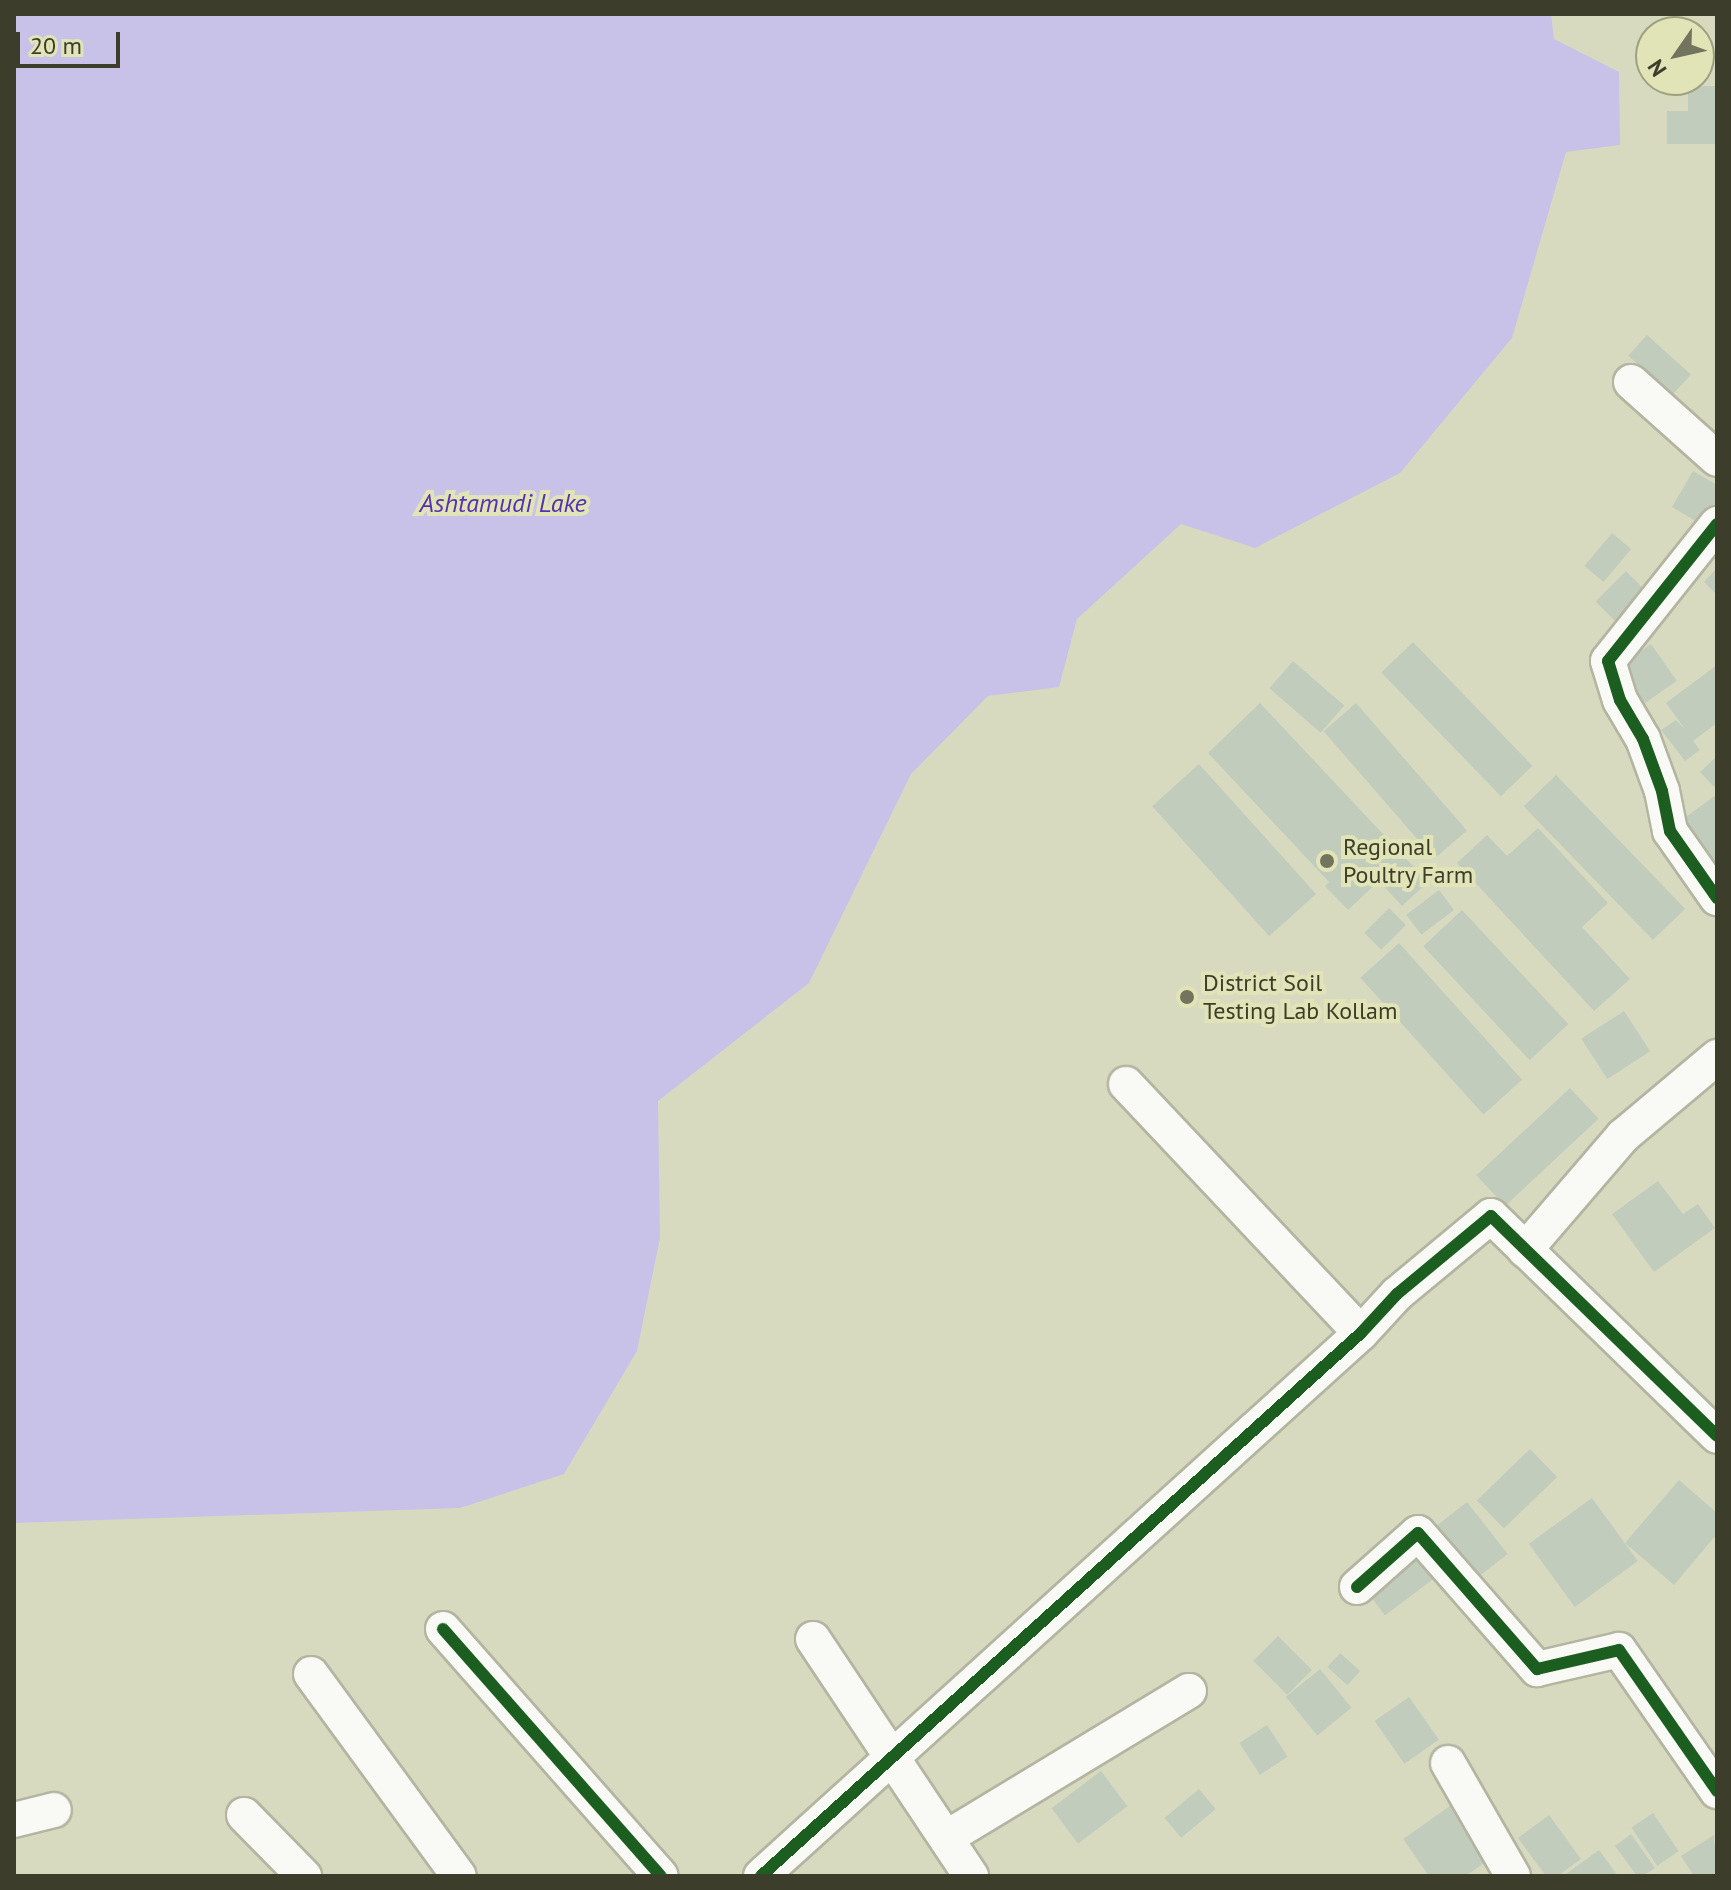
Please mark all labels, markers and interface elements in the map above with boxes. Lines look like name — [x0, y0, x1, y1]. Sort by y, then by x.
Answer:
scale bar — [20, 16, 124, 66]
north arrow — [1635, 16, 1715, 96]
text: 20 m — [30, 30, 82, 61]
text: N — [1641, 54, 1672, 82]
water label: Ashtamudi Lake — [420, 487, 586, 519]
place label: Regional Poultry Farm — [1343, 833, 1474, 889]
marker: Regional Poultry Farm — [1318, 852, 1336, 870]
place label: District Soil Testing Lab Kollam — [1203, 969, 1397, 1025]
marker: District Soil Testing Lab Kollam — [1178, 988, 1196, 1006]

